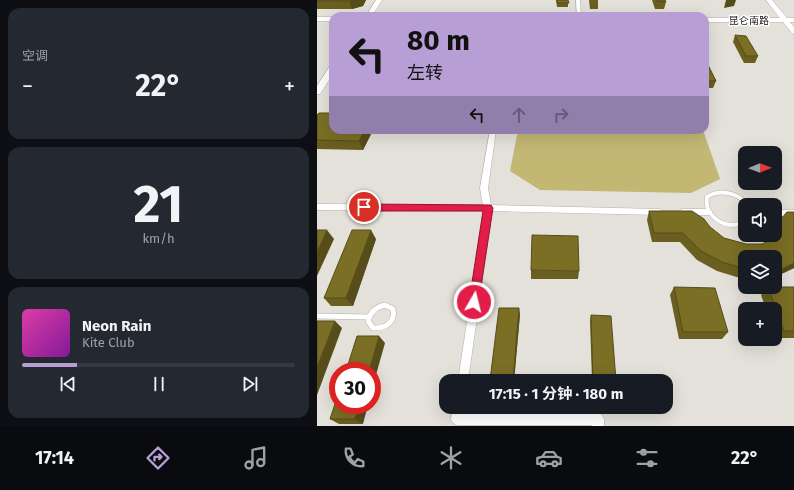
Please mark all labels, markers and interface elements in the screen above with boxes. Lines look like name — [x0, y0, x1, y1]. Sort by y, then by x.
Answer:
street label: 昆仑南路 — [729, 15, 769, 27]
text: 80 m — [407, 24, 470, 57]
icon: left — [341, 28, 393, 80]
text: 空调 — [22, 48, 48, 63]
text: 左转 — [407, 62, 443, 84]
text: 22° — [135, 68, 182, 104]
text: − — [22, 73, 33, 100]
text: + — [284, 73, 295, 100]
icon: left — [466, 104, 488, 126]
icon: ahead — [508, 104, 530, 126]
icon: right — [550, 104, 572, 126]
north arrow — [738, 146, 782, 190]
map controls — [738, 146, 782, 346]
text: 21 — [134, 173, 183, 236]
pin — [347, 190, 381, 224]
icon: arrive — [353, 196, 375, 218]
button: sound — [738, 198, 782, 242]
text: km/h — [142, 231, 175, 246]
button: layers — [738, 250, 782, 294]
position arrow — [453, 281, 495, 323]
button: + — [738, 302, 782, 346]
text: Neon Rain — [82, 317, 151, 335]
text: Kite Club — [82, 335, 135, 350]
speed limit sign: 30 — [329, 362, 381, 414]
icon: previous — [57, 373, 79, 395]
icon: pause — [148, 373, 170, 395]
icon: next — [239, 373, 261, 395]
text: 17:15 · 1 分钟 · 180 m — [489, 385, 623, 403]
icon: directions — [144, 444, 172, 472]
icon: music — [242, 444, 270, 472]
icon: phone — [340, 444, 368, 472]
icon: climate — [437, 444, 465, 472]
icon: car — [535, 444, 563, 472]
icon: filters — [633, 444, 661, 472]
text: 17:14 — [35, 447, 74, 469]
text: 22° — [731, 447, 759, 469]

